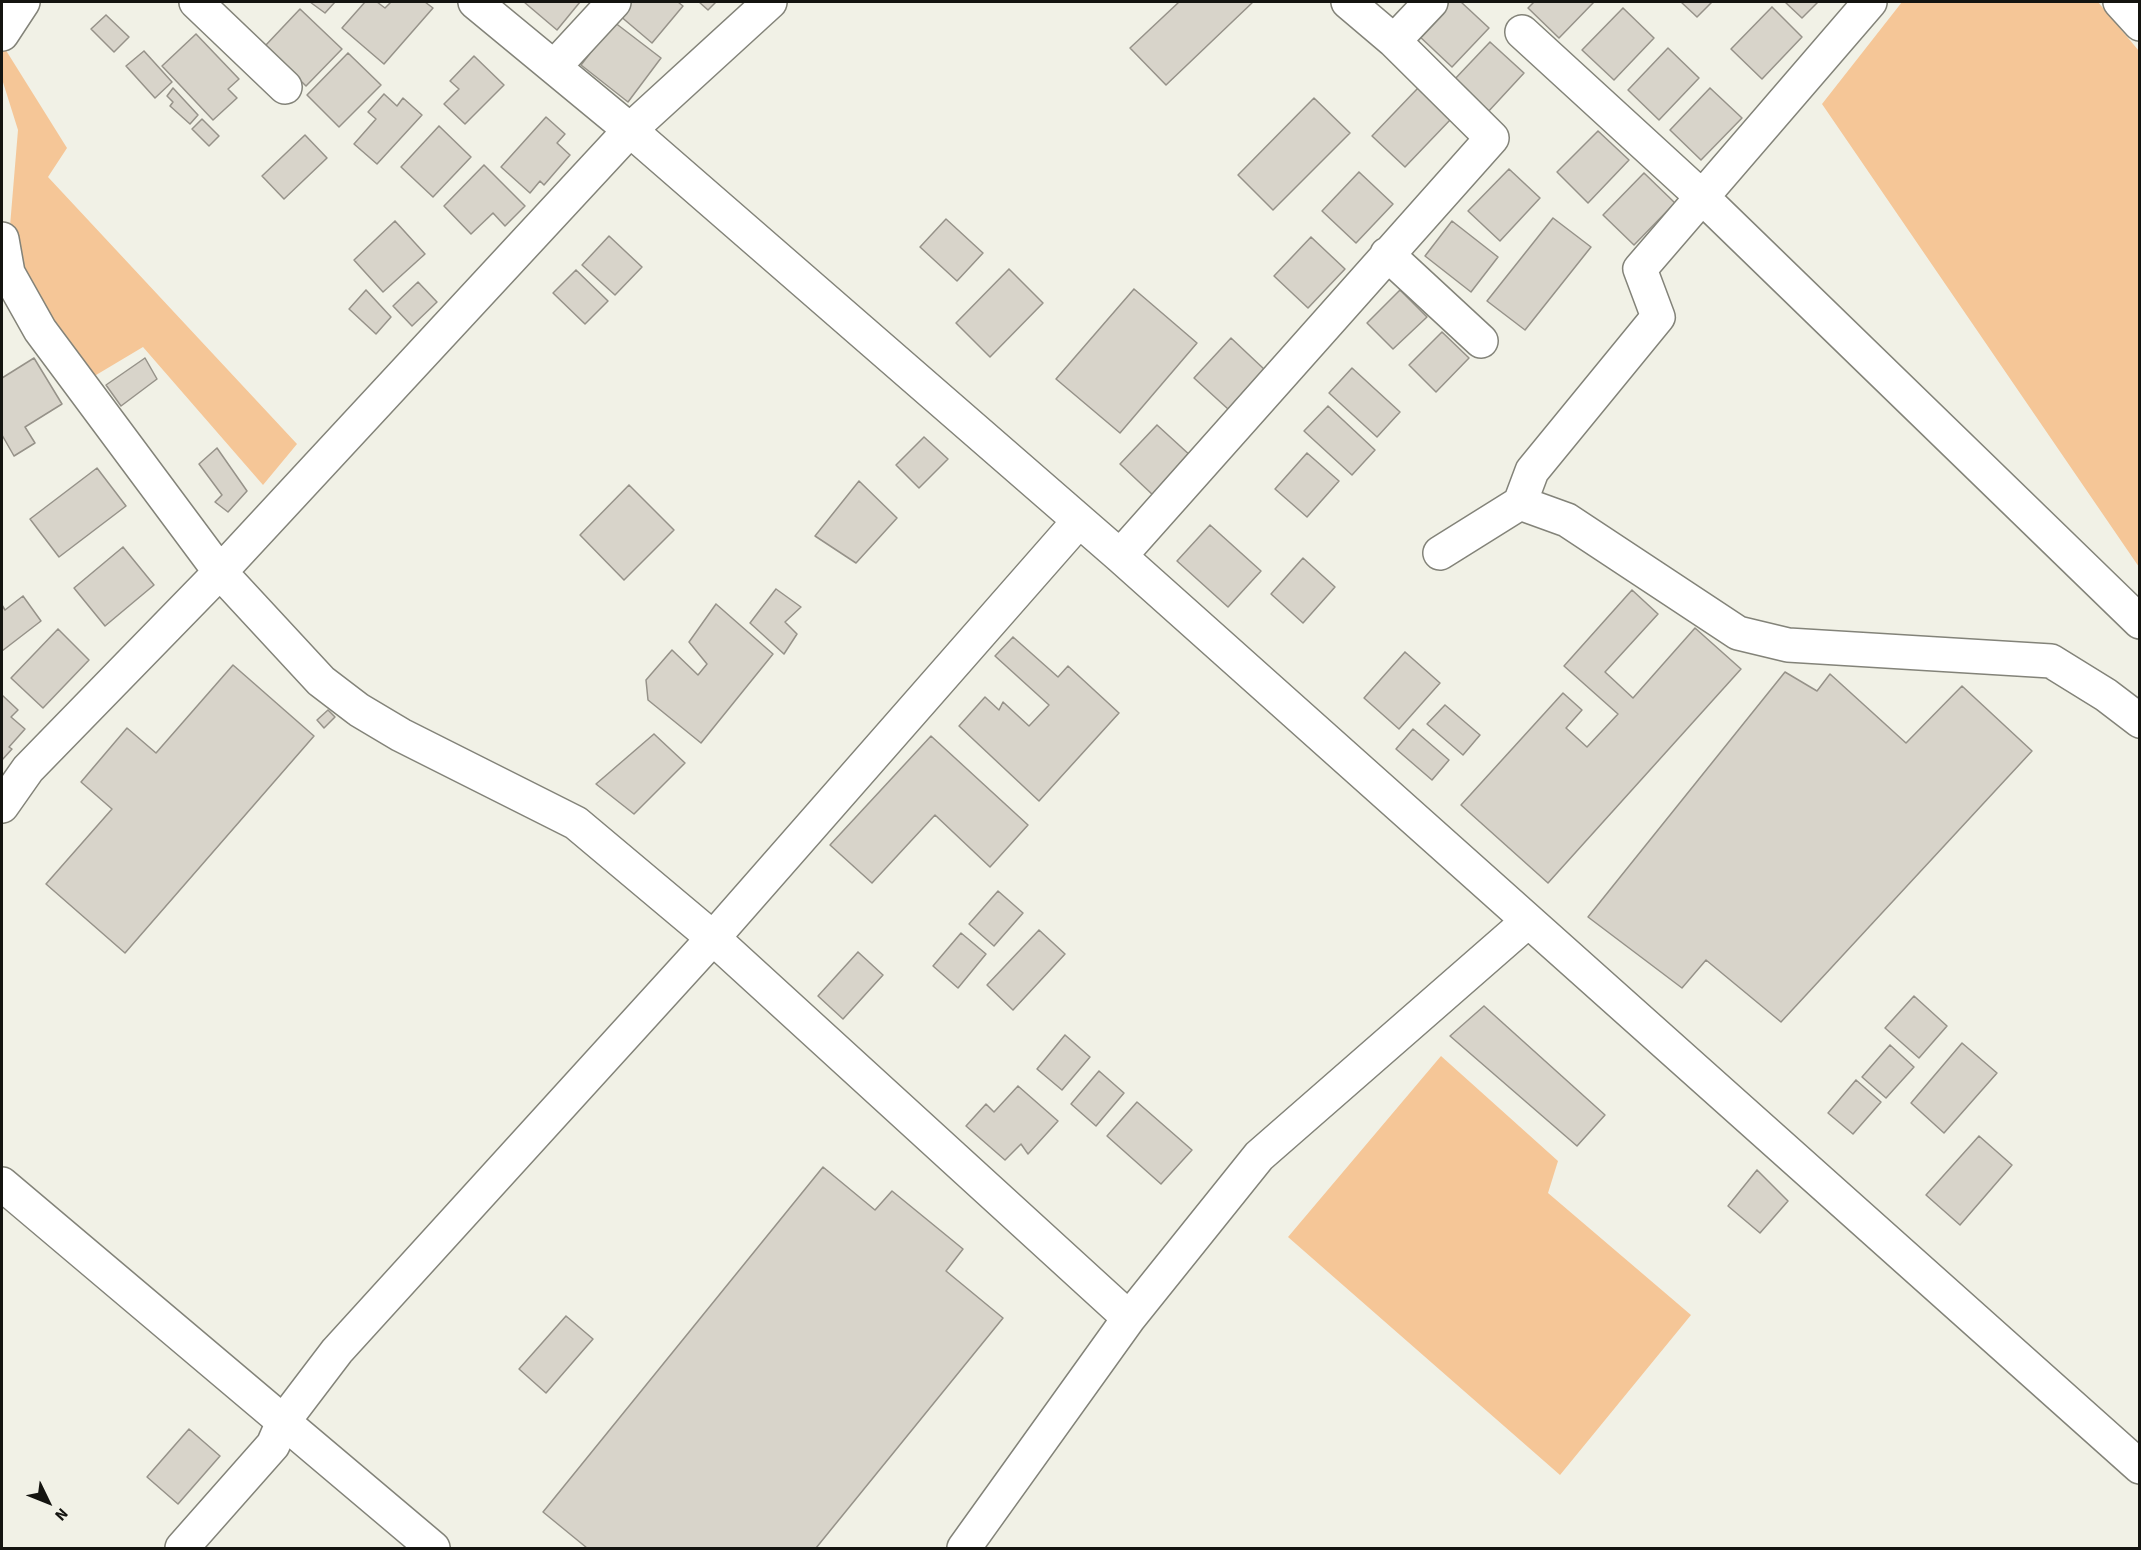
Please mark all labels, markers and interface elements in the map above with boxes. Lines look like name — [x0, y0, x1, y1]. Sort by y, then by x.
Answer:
north arrow — [18, 1472, 78, 1532]
text: N — [49, 1503, 73, 1526]

